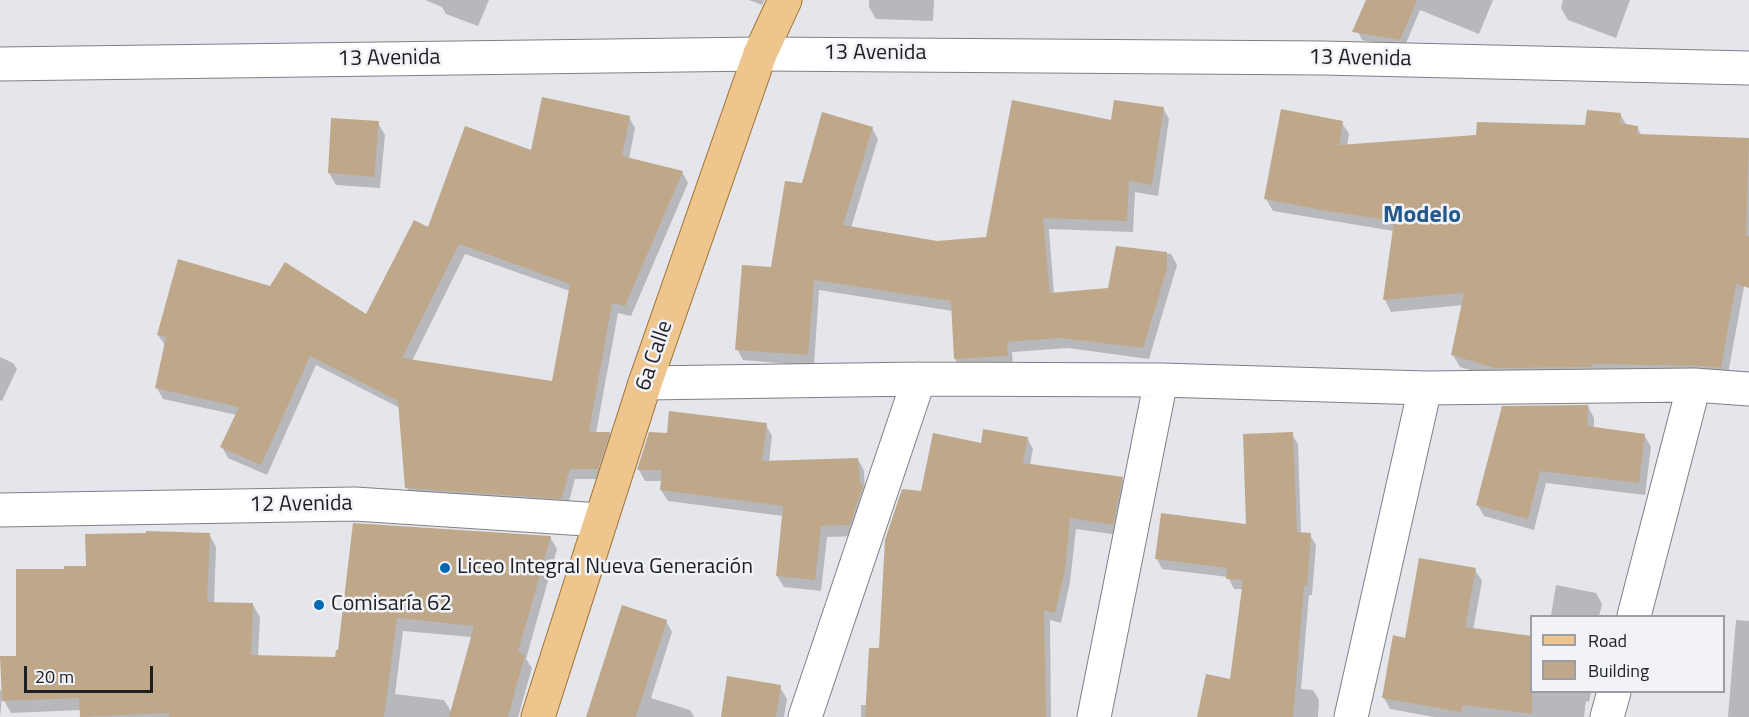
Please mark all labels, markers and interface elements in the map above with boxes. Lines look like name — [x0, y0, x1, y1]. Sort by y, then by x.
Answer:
street label: 13 Avenida — [824, 41, 926, 67]
street label: 13 Avenida — [337, 45, 441, 73]
street label: 13 Avenida — [1308, 45, 1412, 73]
district label: Modelo — [1383, 202, 1461, 230]
street label: 6a Calle — [631, 317, 679, 395]
street label: 12 Avenida — [249, 491, 353, 519]
place label: Liceo Integral Nueva Generación — [457, 555, 753, 581]
marker: Liceo Integral Nueva Generación — [438, 561, 452, 575]
place label: Comisaría 62 — [331, 592, 452, 618]
marker: Comisaría 62 — [312, 598, 326, 612]
legend — [1530, 615, 1725, 693]
text: Road — [1588, 627, 1627, 654]
scale bar — [27, 654, 156, 692]
text: Building — [1588, 657, 1649, 684]
text: 20 m — [35, 663, 74, 690]

